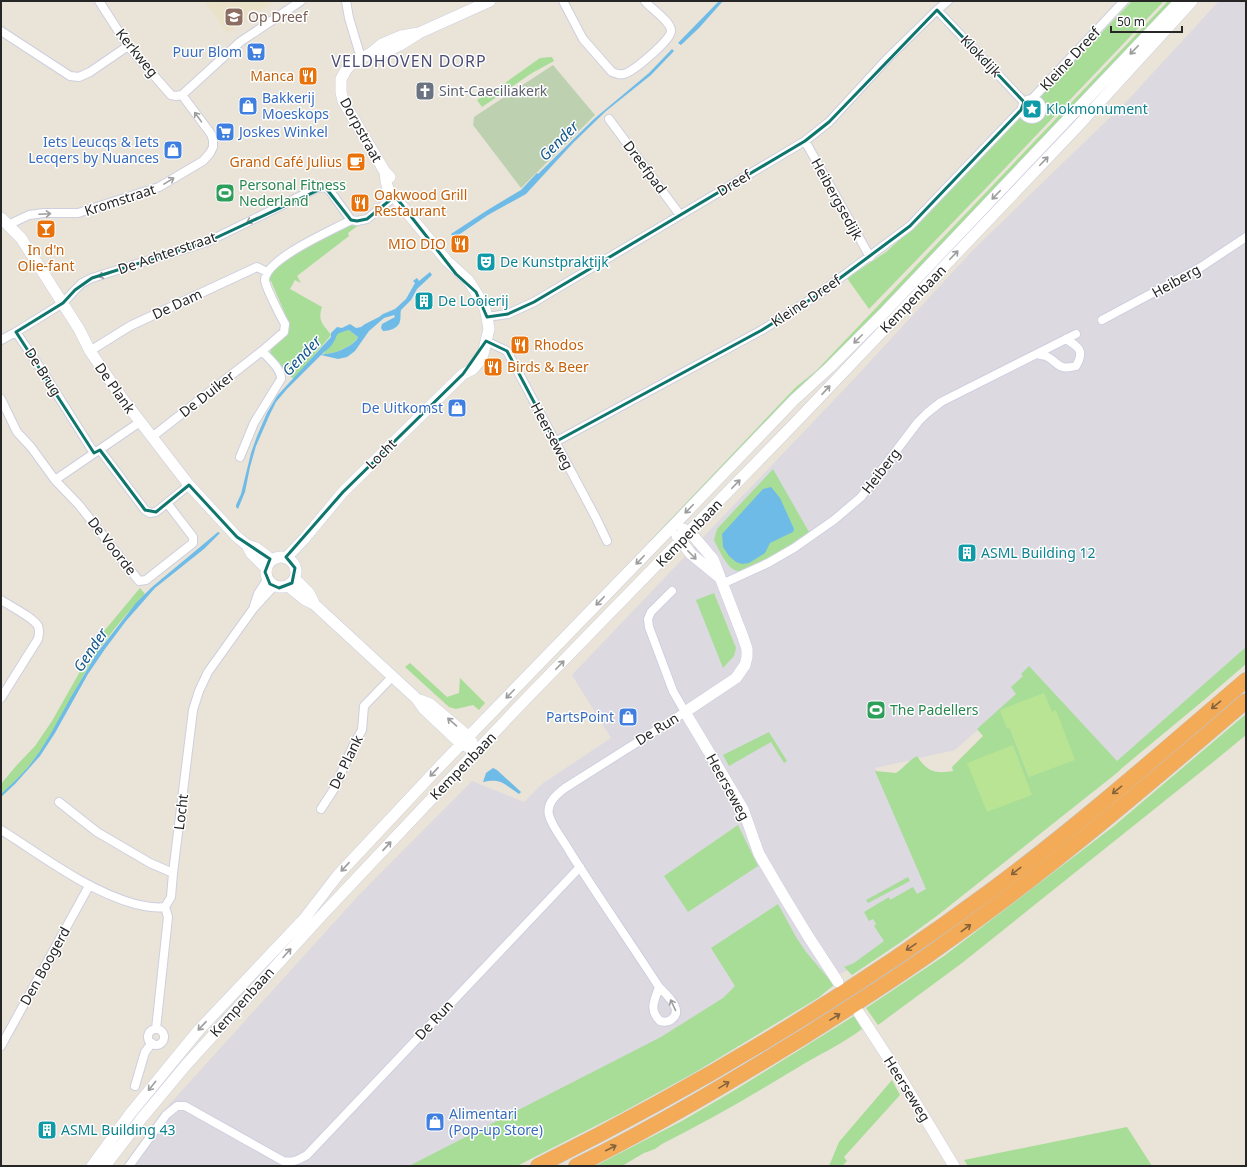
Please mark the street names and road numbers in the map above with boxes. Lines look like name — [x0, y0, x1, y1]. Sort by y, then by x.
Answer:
street label: Kleine Dreef — [1035, 22, 1105, 95]
street label: Kerkweg — [112, 24, 163, 81]
street label: Klokdijk — [957, 31, 1006, 81]
street label: Dorpstraat — [336, 94, 387, 165]
street label: Dreefpad — [619, 136, 671, 197]
street label: Heibergsedijk — [807, 155, 868, 243]
street label: Dreef — [713, 164, 755, 200]
street label: Kromstraat — [82, 179, 158, 220]
street label: De Achterstraat — [115, 227, 219, 278]
street label: Heiberg — [1148, 259, 1203, 302]
street label: Kempenbaan — [875, 260, 950, 337]
street label: Kleine Dreef — [767, 270, 845, 331]
street label: De Dam — [149, 284, 205, 323]
street label: De Brug — [21, 344, 66, 400]
street label: De Plank — [91, 359, 140, 417]
street label: De Duiker — [175, 366, 238, 421]
street label: Heerseweg — [527, 399, 578, 473]
street label: Locht — [361, 434, 400, 473]
street label: Heiberg — [857, 444, 904, 497]
street label: Kempenbaan — [651, 494, 726, 571]
street label: De Voorde — [84, 513, 141, 579]
street label: De Run — [631, 708, 682, 749]
street label: Kempenbaan — [425, 727, 500, 804]
street label: De Plank — [324, 731, 367, 792]
street label: Heerseweg — [702, 750, 755, 824]
street label: Locht — [169, 793, 192, 831]
street label: Den Boogerd — [15, 923, 74, 1008]
street label: Kempenbaan — [205, 963, 278, 1041]
street label: De Run — [410, 996, 457, 1044]
street label: Heerseweg — [880, 1052, 935, 1125]

